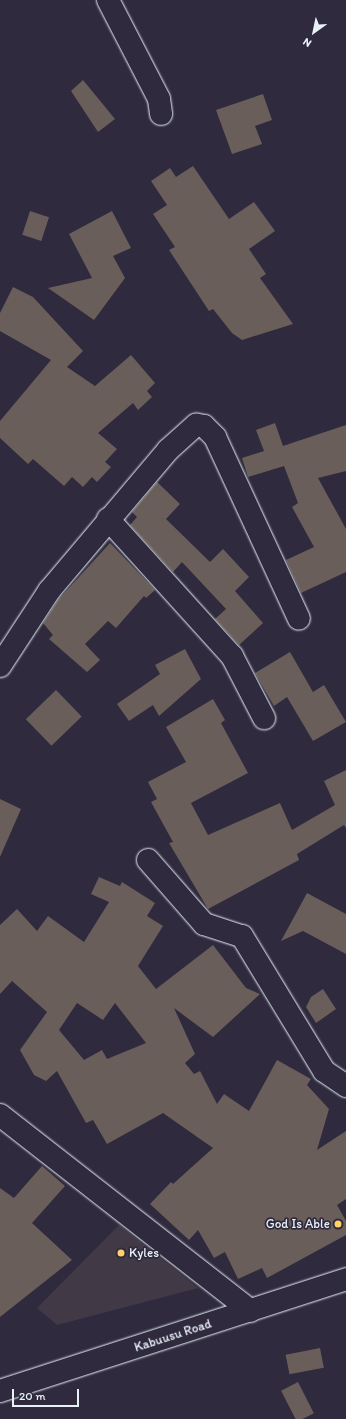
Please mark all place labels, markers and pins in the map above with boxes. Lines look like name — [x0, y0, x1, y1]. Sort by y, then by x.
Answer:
place label: God Is Able — [266, 1216, 330, 1232]
marker: God Is Able — [333, 1219, 343, 1229]
place label: Kyles — [129, 1245, 159, 1261]
marker: Kyles — [116, 1248, 126, 1258]

